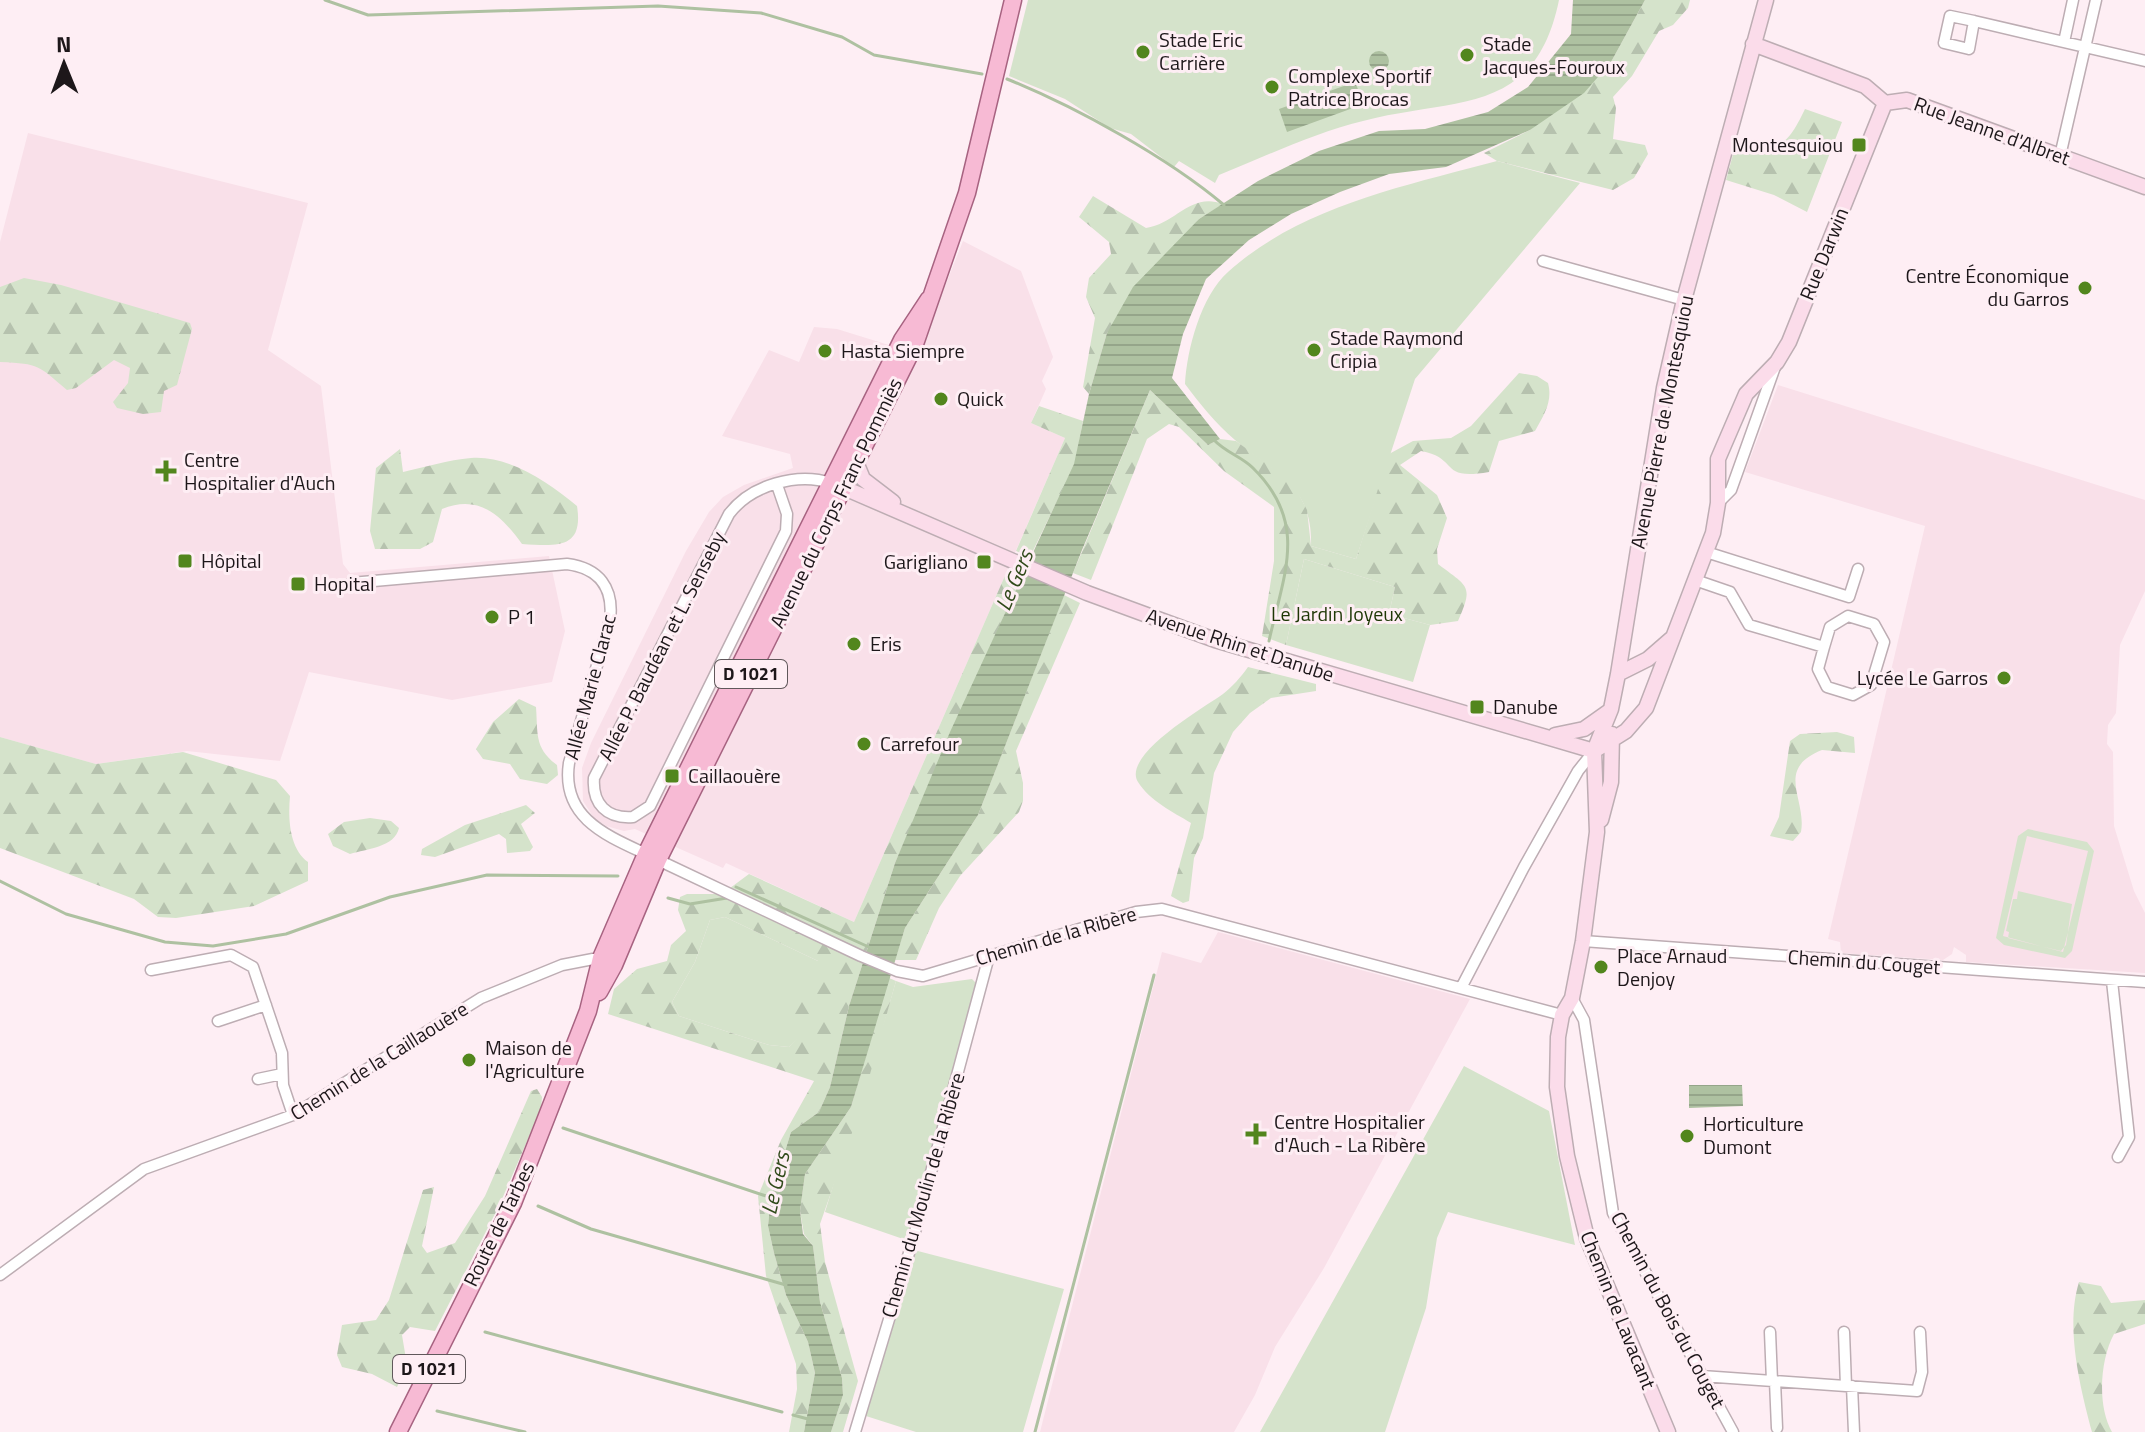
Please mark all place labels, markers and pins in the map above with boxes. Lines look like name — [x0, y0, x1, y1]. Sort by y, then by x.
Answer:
place label: Stade Eric Carrière — [1159, 24, 1243, 78]
place label: Stade Jacques-Fouroux — [1483, 28, 1625, 82]
marker: Stade Eric Carrière — [1134, 43, 1152, 61]
marker: Stade Jacques-Fouroux — [1458, 46, 1476, 64]
place label: Complexe Sportif Patrice Brocas — [1288, 60, 1432, 114]
marker: Complexe Sportif Patrice Brocas — [1263, 78, 1281, 96]
place label: Montesquiou — [1732, 129, 1843, 160]
marker: Montesquiou — [1850, 136, 1868, 154]
place label: Centre Économique du Garros — [1906, 260, 2069, 314]
marker: Centre Économique du Garros — [2076, 279, 2094, 297]
place label: Stade Raymond Cripia — [1330, 322, 1463, 376]
place label: Hasta Siempre — [841, 335, 965, 366]
marker: Stade Raymond Cripia — [1305, 341, 1323, 359]
marker: Hasta Siempre — [816, 342, 834, 360]
place label: Quick — [957, 383, 1004, 414]
marker: Quick — [932, 390, 950, 408]
place label: Centre Hospitalier d'Auch — [184, 444, 336, 498]
marker: Centre Hospitalier d'Auch — [155, 460, 177, 482]
place label: Hôpital — [201, 545, 262, 576]
place label: Garigliano — [884, 546, 968, 577]
marker: Hôpital — [176, 552, 194, 570]
marker: Garigliano — [975, 553, 993, 571]
place label: Hopital — [314, 568, 375, 599]
marker: Hopital — [289, 575, 307, 593]
place label: P 1 — [508, 601, 535, 632]
marker: P 1 — [483, 608, 501, 626]
place label: Eris — [870, 628, 902, 659]
marker: Eris — [845, 635, 863, 653]
place label: Lycée Le Garros — [1857, 662, 1988, 693]
marker: Lycée Le Garros — [1995, 669, 2013, 687]
place label: Danube — [1493, 691, 1558, 722]
marker: Danube — [1468, 698, 1486, 716]
place label: Carrefour — [880, 728, 959, 759]
marker: Carrefour — [855, 735, 873, 753]
place label: Caillaouère — [688, 760, 781, 791]
marker: Caillaouère — [663, 767, 681, 785]
place label: Place Arnaud Denjoy — [1617, 940, 1727, 994]
marker: Place Arnaud Denjoy — [1592, 958, 1610, 976]
place label: Maison de l'Agriculture — [485, 1032, 585, 1086]
marker: Maison de l'Agriculture — [460, 1051, 478, 1069]
place label: Centre Hospitalier d'Auch - La Ribère — [1274, 1106, 1426, 1160]
place label: Horticulture Dumont — [1703, 1108, 1804, 1162]
marker: Centre Hospitalier d'Auch - La Ribère — [1245, 1123, 1267, 1145]
marker: Horticulture Dumont — [1678, 1127, 1696, 1145]

